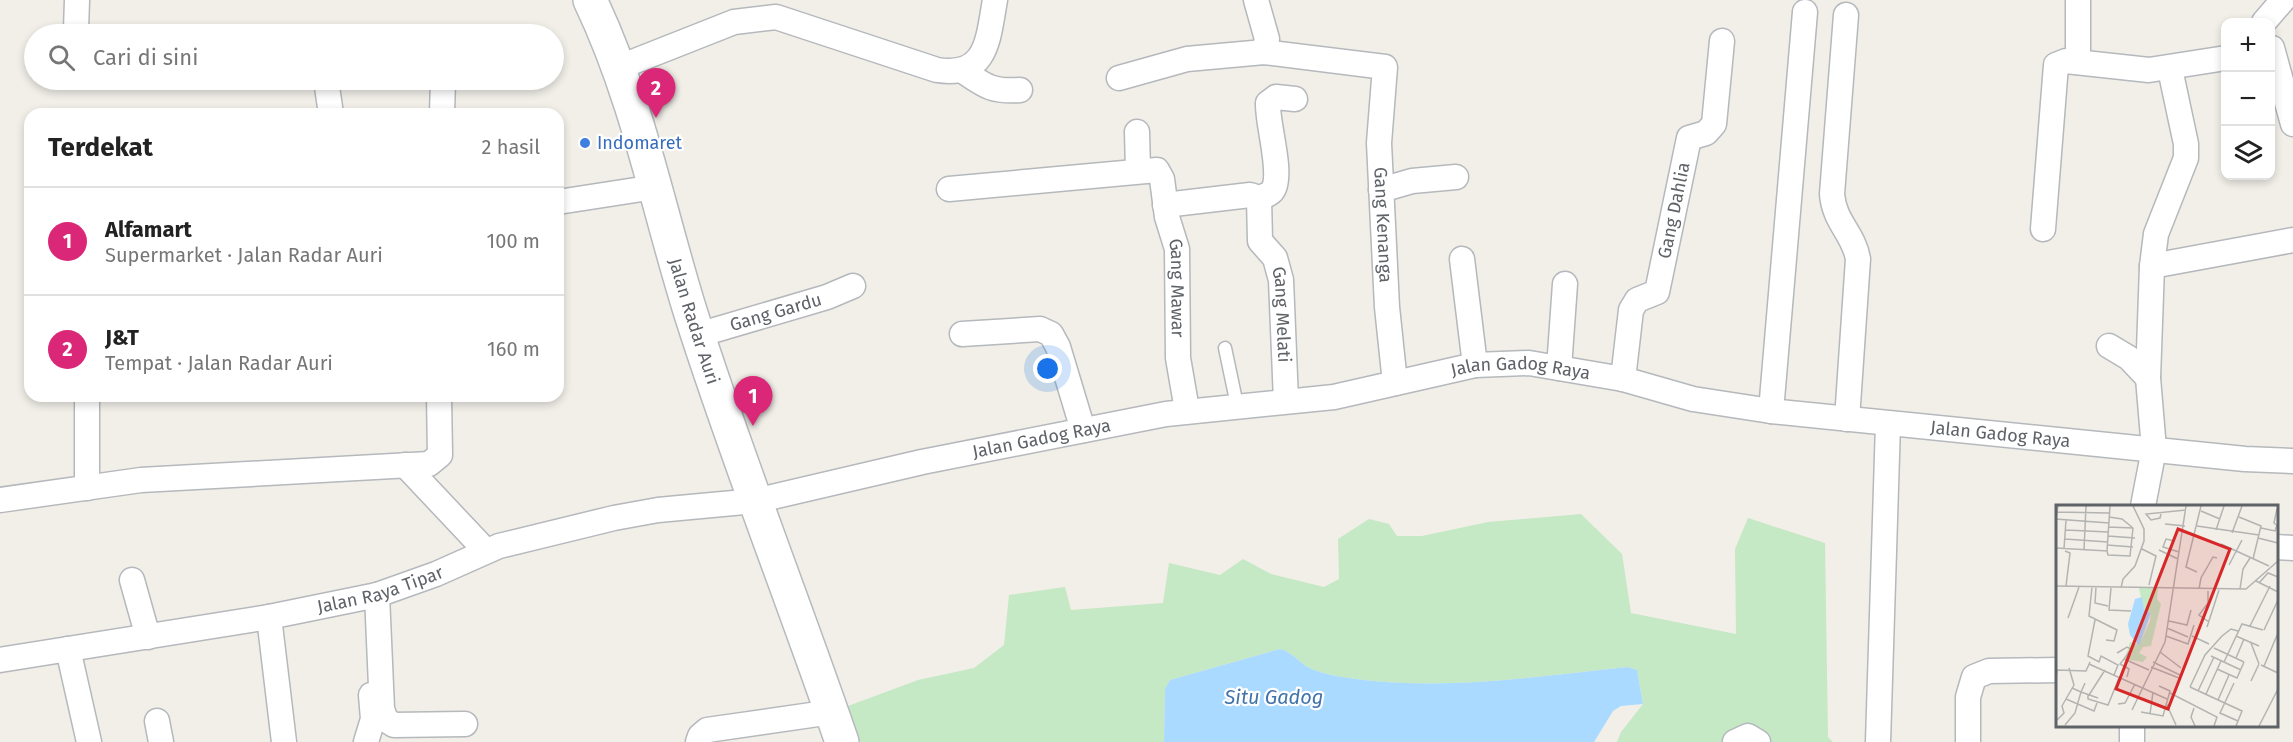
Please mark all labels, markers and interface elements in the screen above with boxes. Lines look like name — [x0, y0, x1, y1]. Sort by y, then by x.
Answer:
map controls — [2221, 18, 2275, 180]
button: + — [2221, 18, 2275, 72]
search box — [24, 24, 564, 90]
icon: search — [45, 41, 78, 74]
text: Cari di sini — [93, 44, 198, 71]
pin: 2 — [636, 68, 676, 118]
button: − — [2221, 72, 2275, 126]
button: layers — [2221, 126, 2275, 180]
text: Terdekat — [48, 132, 153, 163]
place label: Indomaret — [597, 132, 683, 154]
text: 2 hasil — [482, 135, 540, 159]
marker: Indomaret — [578, 136, 592, 150]
street label: Gang Dahlia — [1653, 160, 1695, 261]
street label: Gang Kenanga — [1369, 166, 1397, 283]
text: Alfamart — [105, 216, 192, 243]
text: 1 — [63, 229, 72, 253]
text: 100 m — [487, 229, 540, 253]
street label: Gang Mawar — [1163, 236, 1189, 338]
text: Supermarket · Jalan Radar Auri — [105, 243, 383, 267]
street label: Jalan Radar Auri — [664, 256, 724, 387]
street label: Gang Melati — [1267, 264, 1295, 363]
street label: Gang Gardu — [727, 288, 824, 336]
text: J&T — [105, 324, 139, 351]
text: 2 — [62, 337, 73, 361]
text: 160 m — [487, 337, 540, 361]
text: Tempat · Jalan Radar Auri — [105, 351, 333, 375]
street label: Jalan Gadog Raya — [1449, 352, 1592, 384]
your location — [1033, 354, 1062, 383]
pin: 1 — [734, 376, 772, 426]
street label: Jalan Gadog Raya — [970, 414, 1113, 463]
street label: Jalan Gadog Raya — [1929, 416, 2071, 452]
inset map — [2056, 505, 2278, 727]
street label: Jalan Raya Tipar — [315, 561, 447, 618]
water label: Situ Gadog — [1224, 685, 1323, 709]

